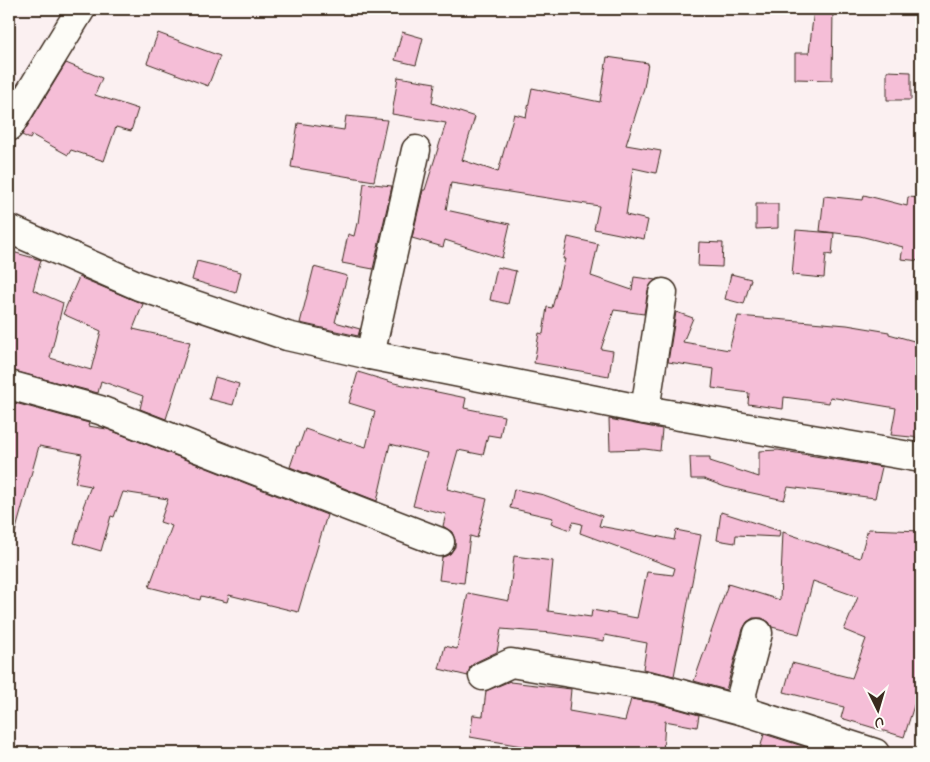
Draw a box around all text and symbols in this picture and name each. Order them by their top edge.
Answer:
north arrow [852,684,902,734]
text: U [874,713,884,731]

